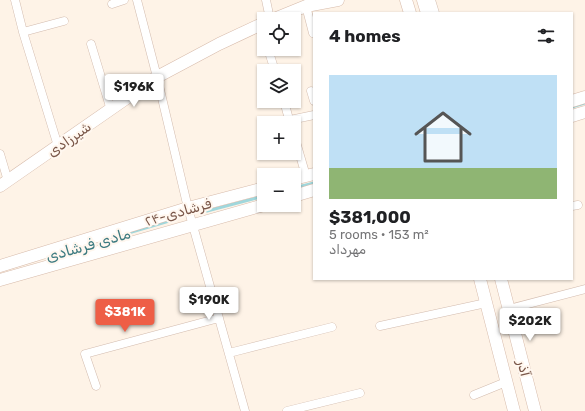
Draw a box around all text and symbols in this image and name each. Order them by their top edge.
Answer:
map controls [257,12,301,212]
button: locate [257,12,301,56]
icon: filters [535,25,557,47]
text: 4 homes [329,26,401,46]
button: layers [257,64,301,108]
pin: $196K [106,74,162,108]
text: $196K [114,79,154,94]
icon: home [407,101,479,173]
button: + [257,116,301,160]
street label: شیرزادی [44,118,94,161]
button: − [257,168,301,212]
street label: ۲۴-فرشادی [143,195,214,230]
text: $381,000 [329,207,411,227]
water label: مادی فرشادی [44,224,132,266]
text: 5 rooms · 153 m² [329,227,429,242]
text: مهرداد [329,242,366,257]
pin: $190K [181,287,237,321]
text: $190K [189,292,229,307]
pin: $381K [97,299,153,333]
text: $381K [104,304,146,319]
pin: $202K [502,308,558,342]
text: $202K [508,313,552,328]
street label: آذر [513,357,534,378]

